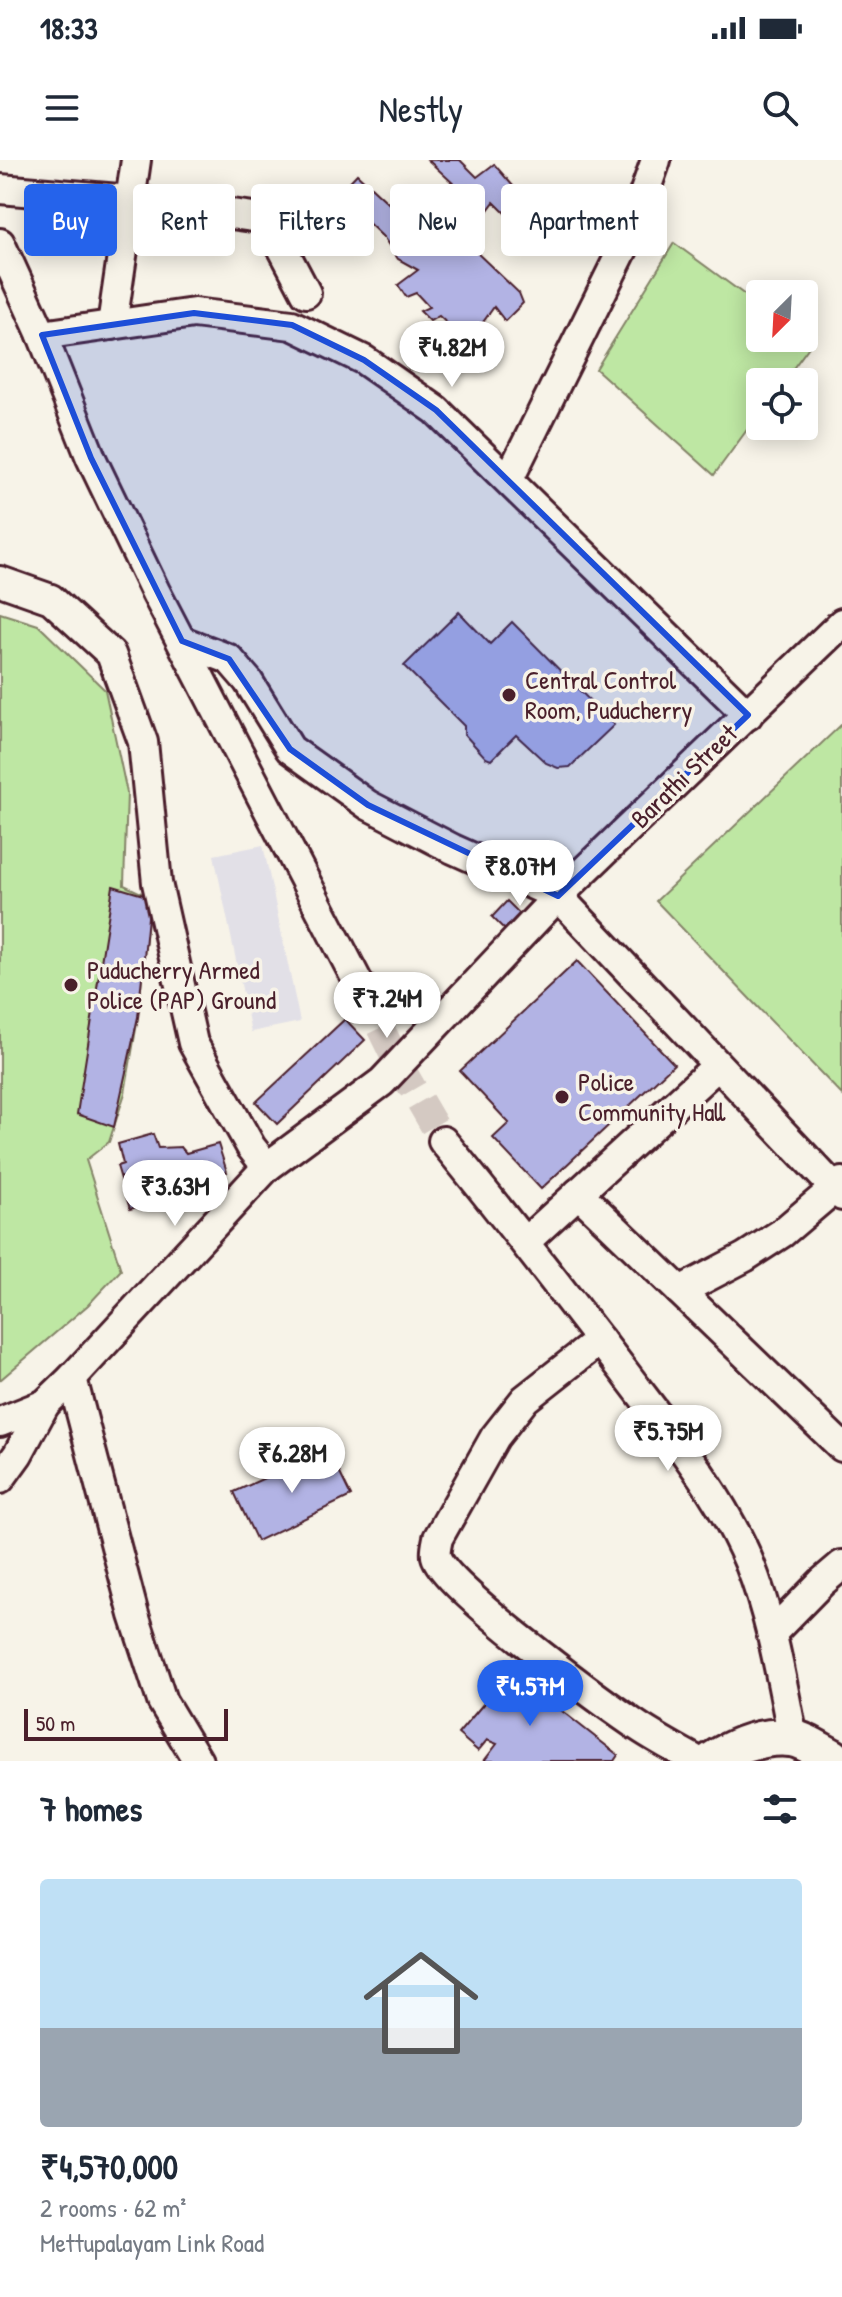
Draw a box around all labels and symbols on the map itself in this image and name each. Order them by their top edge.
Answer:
north arrow [746,280,818,352]
pin: ₹4.82M [387,321,517,389]
place label: Central Control Room, Puducherry [525,662,693,727]
marker: Central Control Room, Puducherry [500,686,518,704]
street label: Barathi Street [623,715,745,835]
pin: ₹8.07M [455,840,585,908]
place label: Puducherry Armed Police (PAP) Ground [87,952,276,1017]
pin: ₹7.24M [322,972,452,1040]
marker: Puducherry Armed Police (PAP) Ground [62,976,80,994]
place label: Police Community Hall [578,1064,726,1129]
marker: Police Community Hall [553,1088,571,1106]
pin: ₹3.63M [110,1160,240,1228]
pin: ₹5.75M [603,1405,733,1473]
pin: ₹6.28M [227,1427,357,1495]
pin: ₹4.57M [465,1660,595,1728]
scale bar [24,1705,228,1741]

